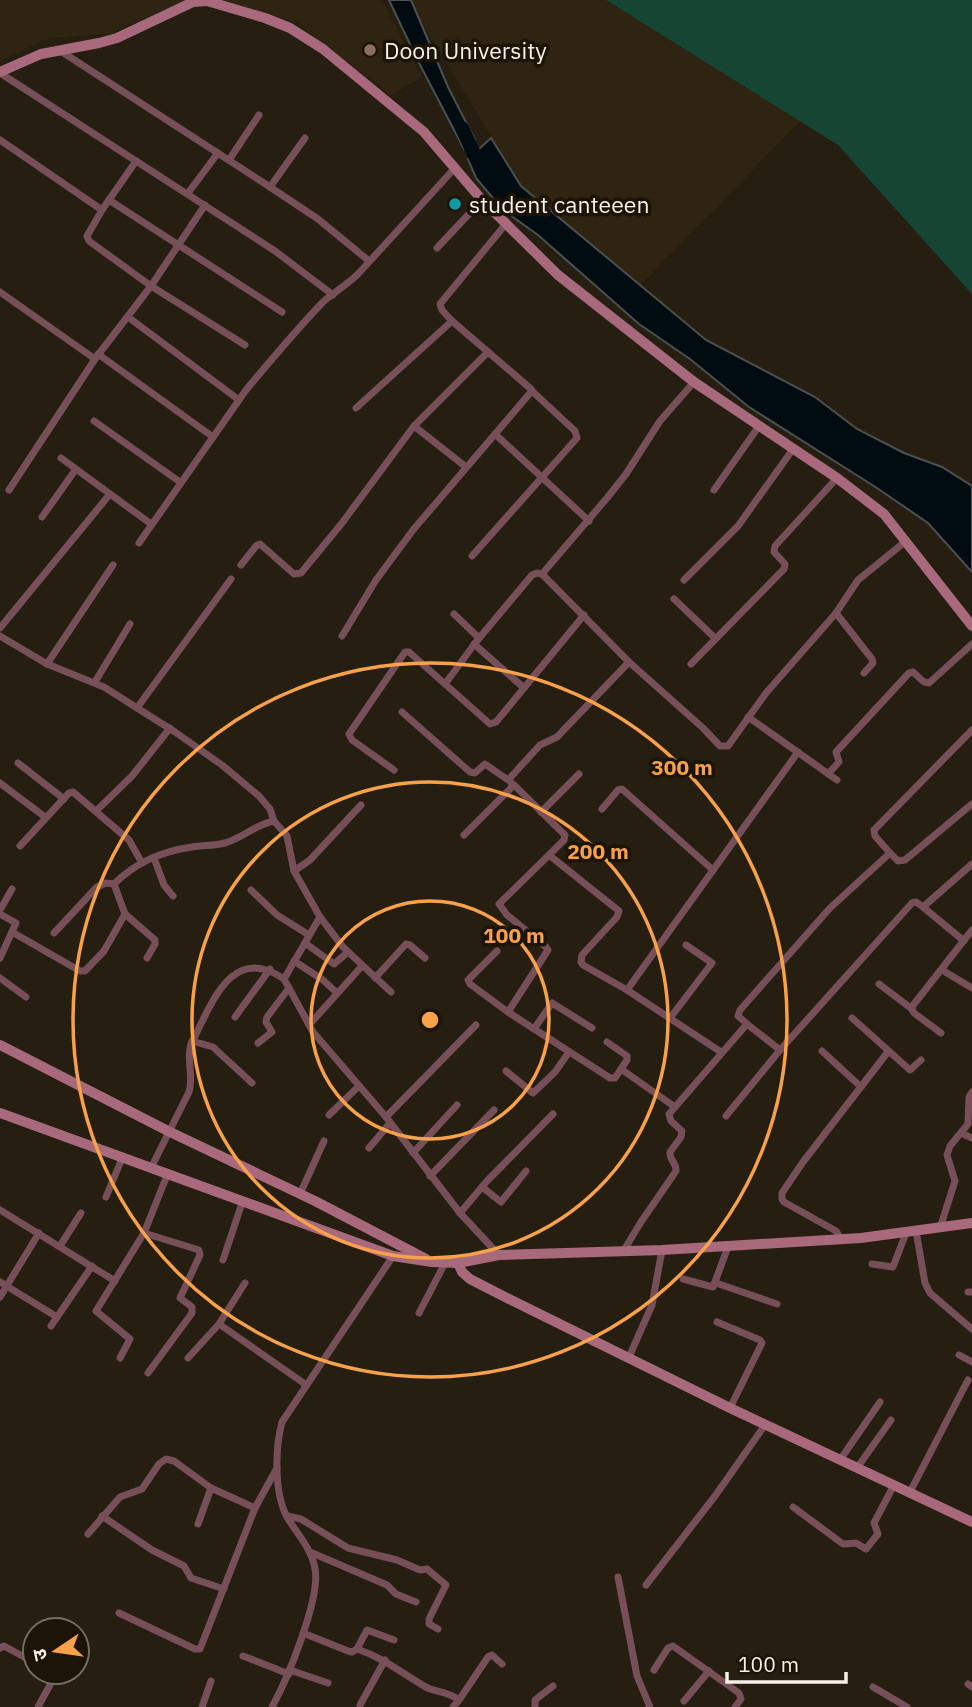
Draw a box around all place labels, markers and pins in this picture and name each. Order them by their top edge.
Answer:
place label: Doon University [384,35,547,65]
marker: Doon University [362,42,378,58]
place label: student canteeen [469,189,650,219]
marker: student canteeen [447,196,463,212]
centre of rings [418,1008,442,1032]

